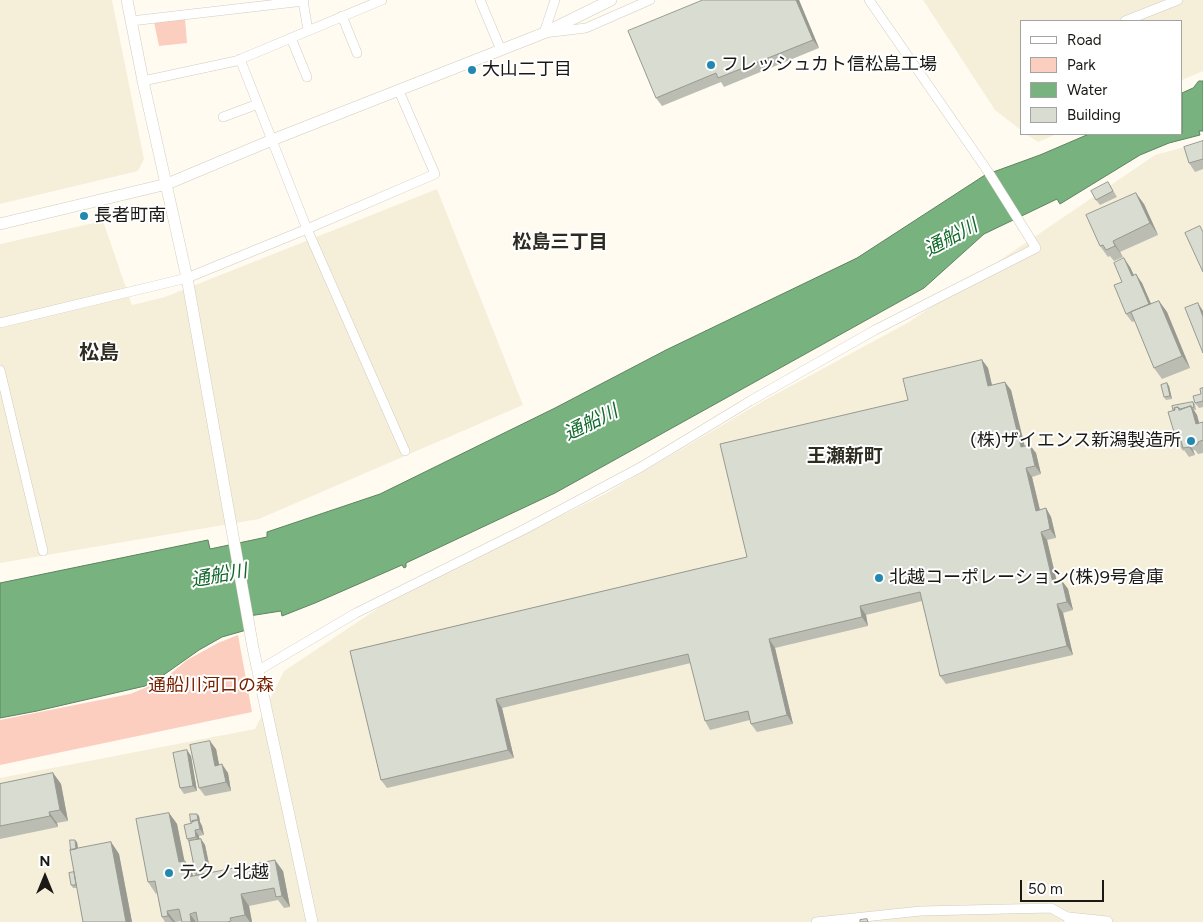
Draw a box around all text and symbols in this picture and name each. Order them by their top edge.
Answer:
legend [1020,20,1183,135]
text: Road [1067,31,1102,49]
place label: フレッシュカト信松島工場 [721,54,937,76]
text: Park [1067,56,1096,74]
place label: 大山二丁目 [482,59,572,81]
marker: フレッシュカト信松島工場 [705,59,717,71]
marker: 大山二丁目 [466,64,478,76]
text: Water [1067,81,1107,99]
text: Building [1067,106,1121,124]
place label: 長者町南 [94,205,166,227]
marker: 長者町南 [78,210,90,222]
water label: 通船川 [920,215,982,261]
district label: 松島三丁目 [513,231,607,253]
district label: 松島 [79,341,119,365]
water label: 通船川 [560,400,622,446]
place label: (株)ザイエンス新潟製造所 [970,430,1181,452]
marker: (株)ザイエンス新潟製造所 [1185,435,1197,447]
district label: 王瀬新町 [807,445,883,467]
water label: 通船川 [189,560,249,592]
place label: 北越コーポレーション(株)9号倉庫 [889,567,1164,589]
marker: 北越コーポレーション(株)9号倉庫 [873,572,885,584]
park label: 通船川河口の森 [148,675,274,697]
north arrow [20,852,70,902]
text: N [40,853,50,870]
place label: テクノ北越 [179,862,269,884]
marker: テクノ北越 [163,867,175,879]
scale bar [1023,870,1107,902]
text: 50 m [1028,880,1063,898]

